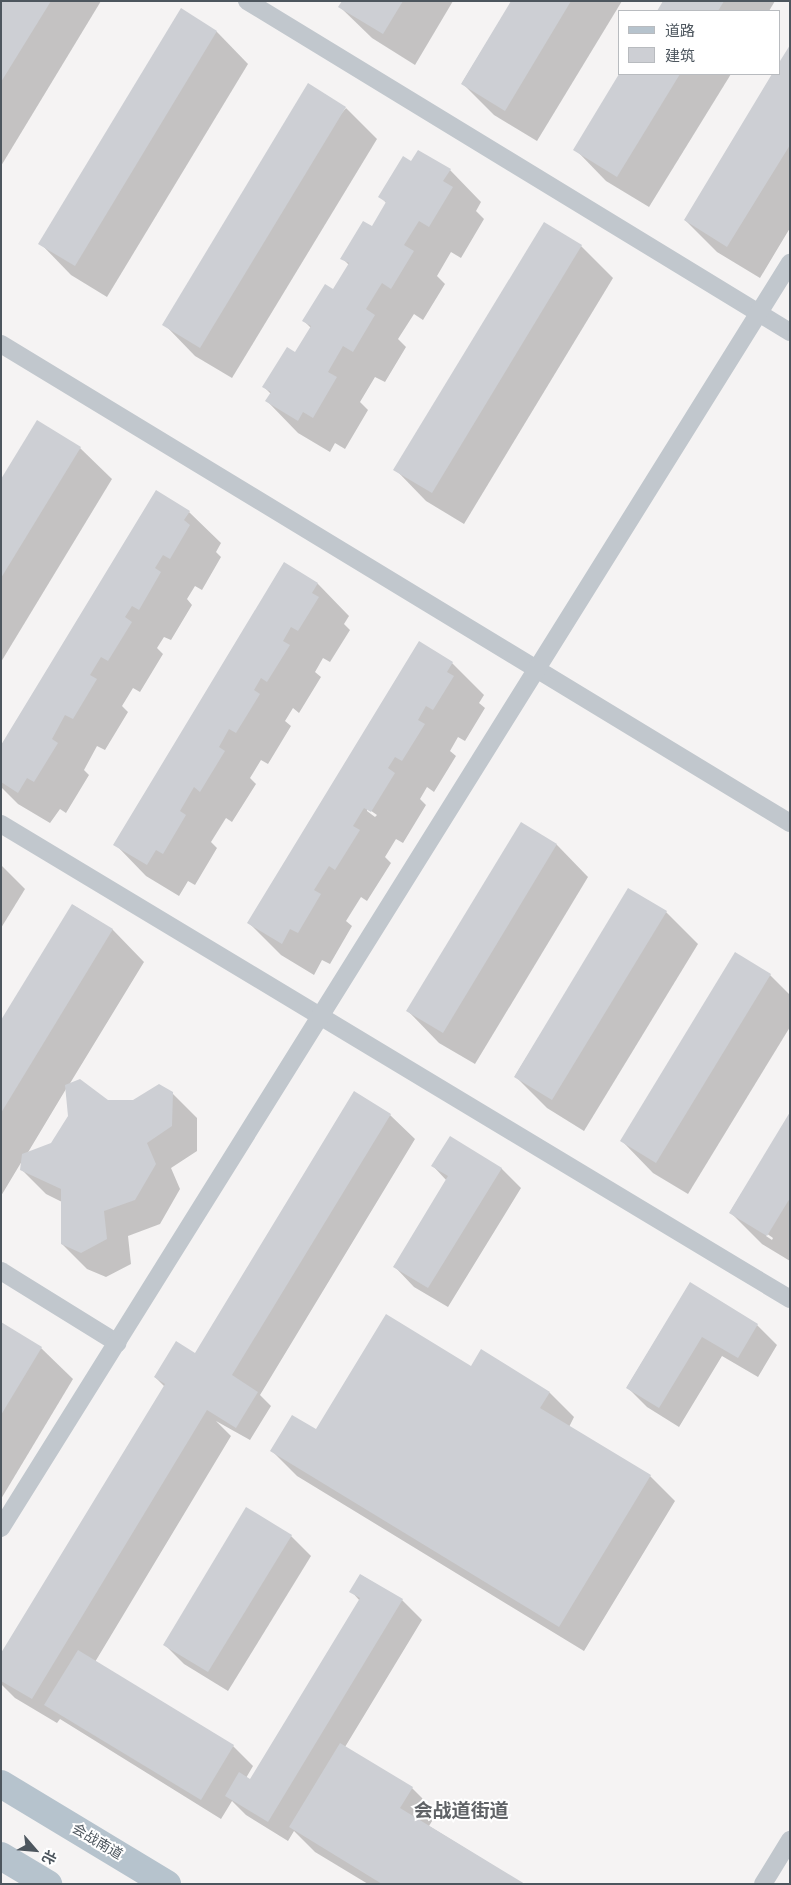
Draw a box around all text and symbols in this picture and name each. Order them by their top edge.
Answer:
legend [618,10,781,75]
text: 道路 [665,22,695,40]
text: 建筑 [665,47,695,65]
district label: 会战道街道 [414,1800,508,1822]
street label: 会战南道 [69,1820,125,1864]
north arrow [10,1825,60,1875]
text: 北 [38,1847,60,1867]

